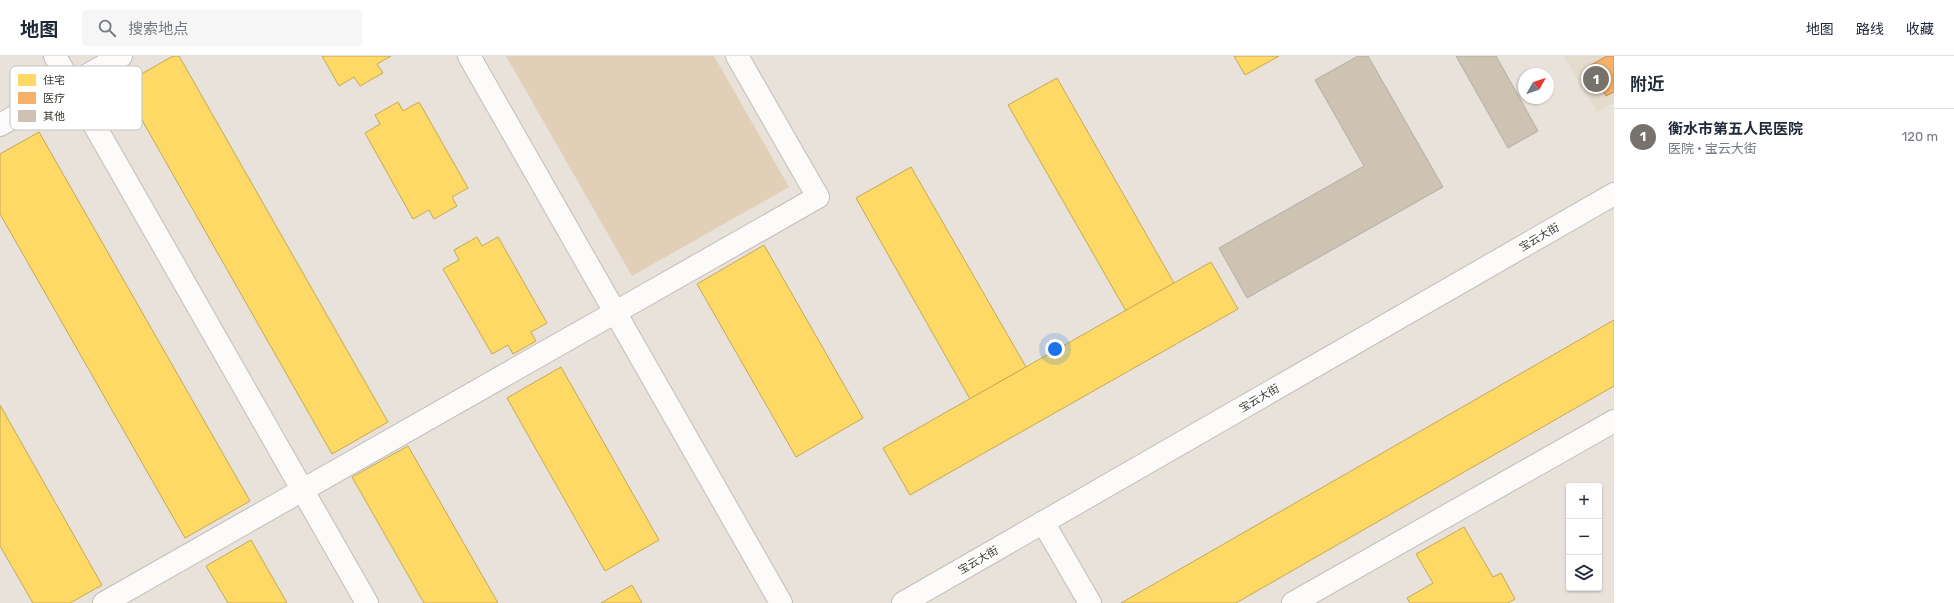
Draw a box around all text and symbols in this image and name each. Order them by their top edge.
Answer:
search box [82,10,362,46]
icon: search [96,17,118,39]
text: 地图 [20,18,58,41]
text: 搜索地点 [128,20,188,38]
text: 地图 [1806,21,1834,38]
text: 路线 [1856,21,1884,38]
text: 收藏 [1906,21,1934,38]
pin: 1 [1583,64,1609,94]
legend [10,66,142,130]
north arrow [1518,68,1554,104]
text: 住宅 [43,74,65,87]
text: 附近 [1630,74,1664,94]
text: 医疗 [43,92,65,105]
text: 其他 [43,110,65,123]
text: 衡水市第五人民医院 [1668,120,1803,138]
text: 1 [1640,129,1646,144]
text: 120 m [1902,129,1938,144]
text: 医院 · 宝云大街 [1668,141,1757,156]
street label: 宝云大街 [1517,221,1562,254]
your location [1045,339,1065,359]
street label: 宝云大街 [1237,382,1282,415]
map controls [1566,483,1602,591]
button: + [1566,483,1602,519]
button: − [1566,519,1602,555]
street label: 宝云大街 [956,544,1001,577]
button: layers [1566,555,1602,591]

